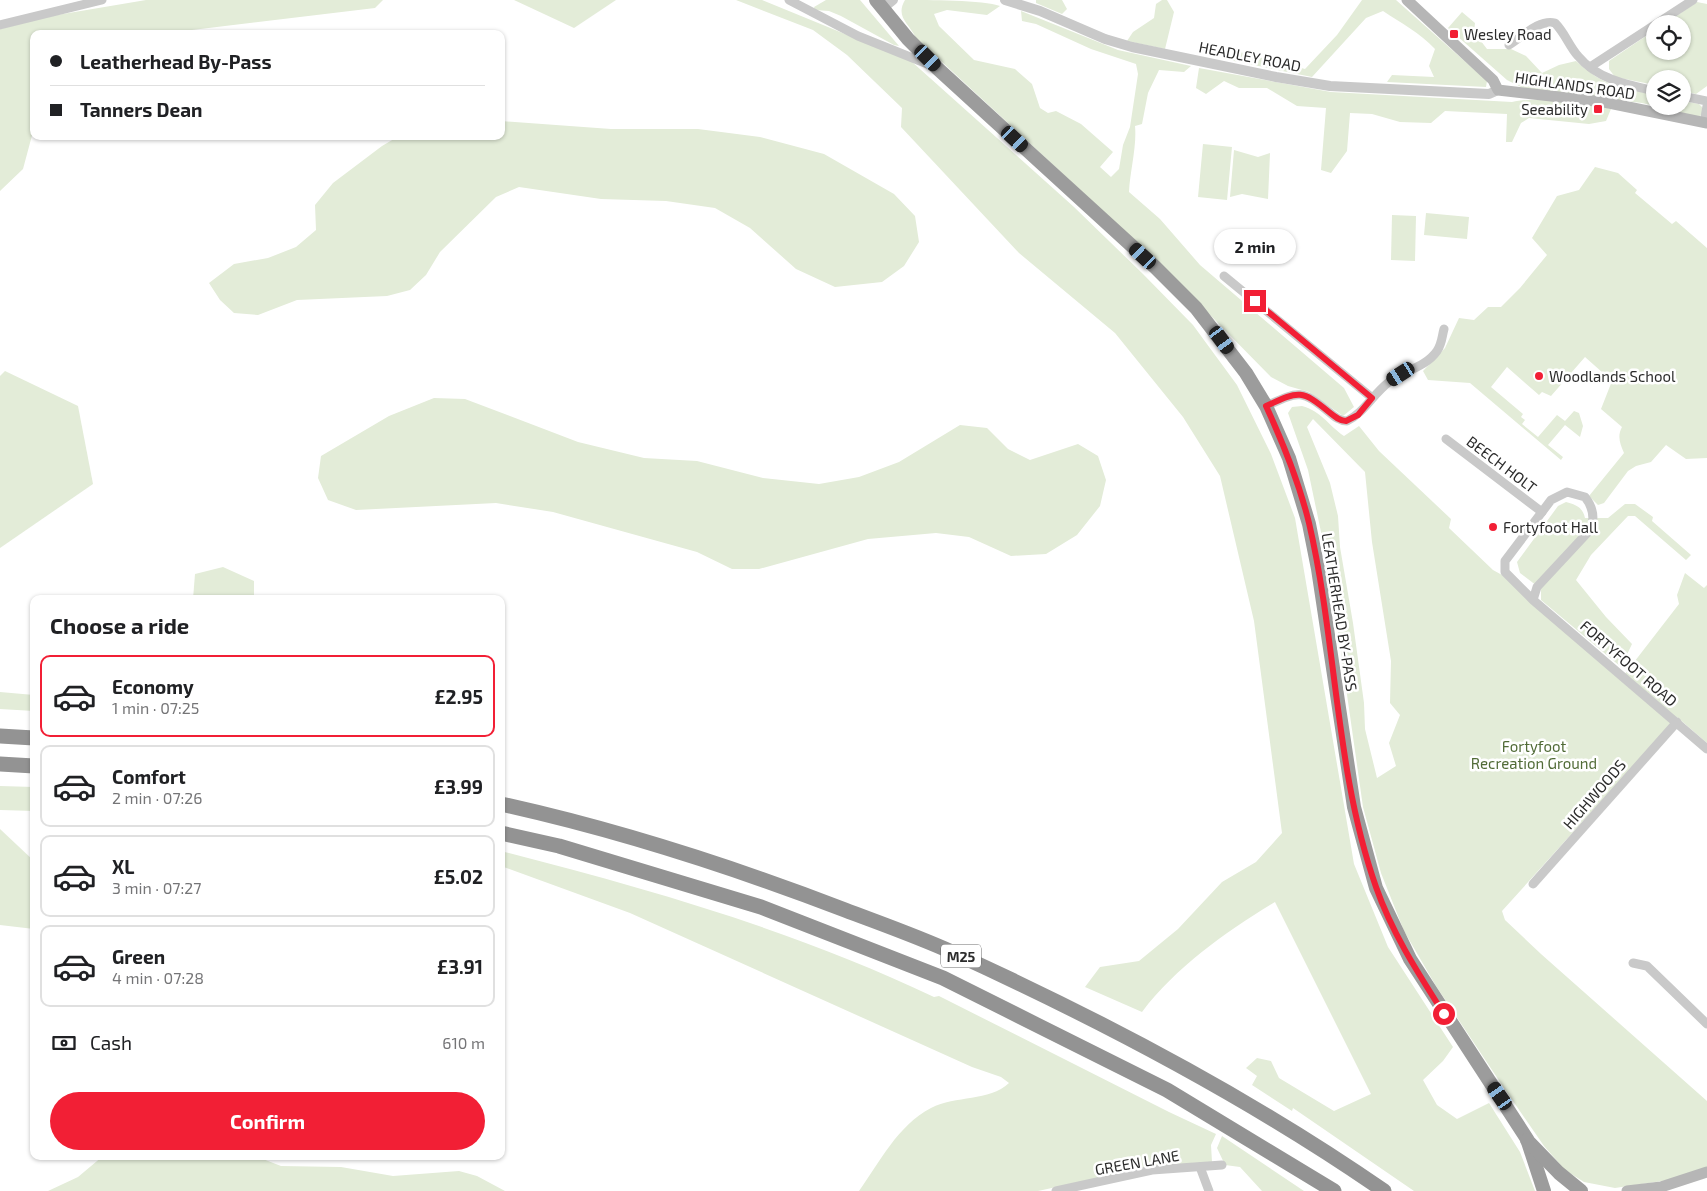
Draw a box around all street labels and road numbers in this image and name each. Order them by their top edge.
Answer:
street label: HEADLEY ROAD [1197,37,1303,75]
street label: HIGHLANDS ROAD [1514,68,1636,102]
street label: BEECH HOLT [1463,432,1541,496]
street label: LEATHERHEAD BY-PASS [1319,532,1361,692]
street label: FORTYFOOT ROAD [1577,616,1681,710]
street label: HIGHWOODS [1559,756,1629,832]
road number: M25 [941,944,981,968]
street label: GREEN LANE [1093,1146,1181,1178]

